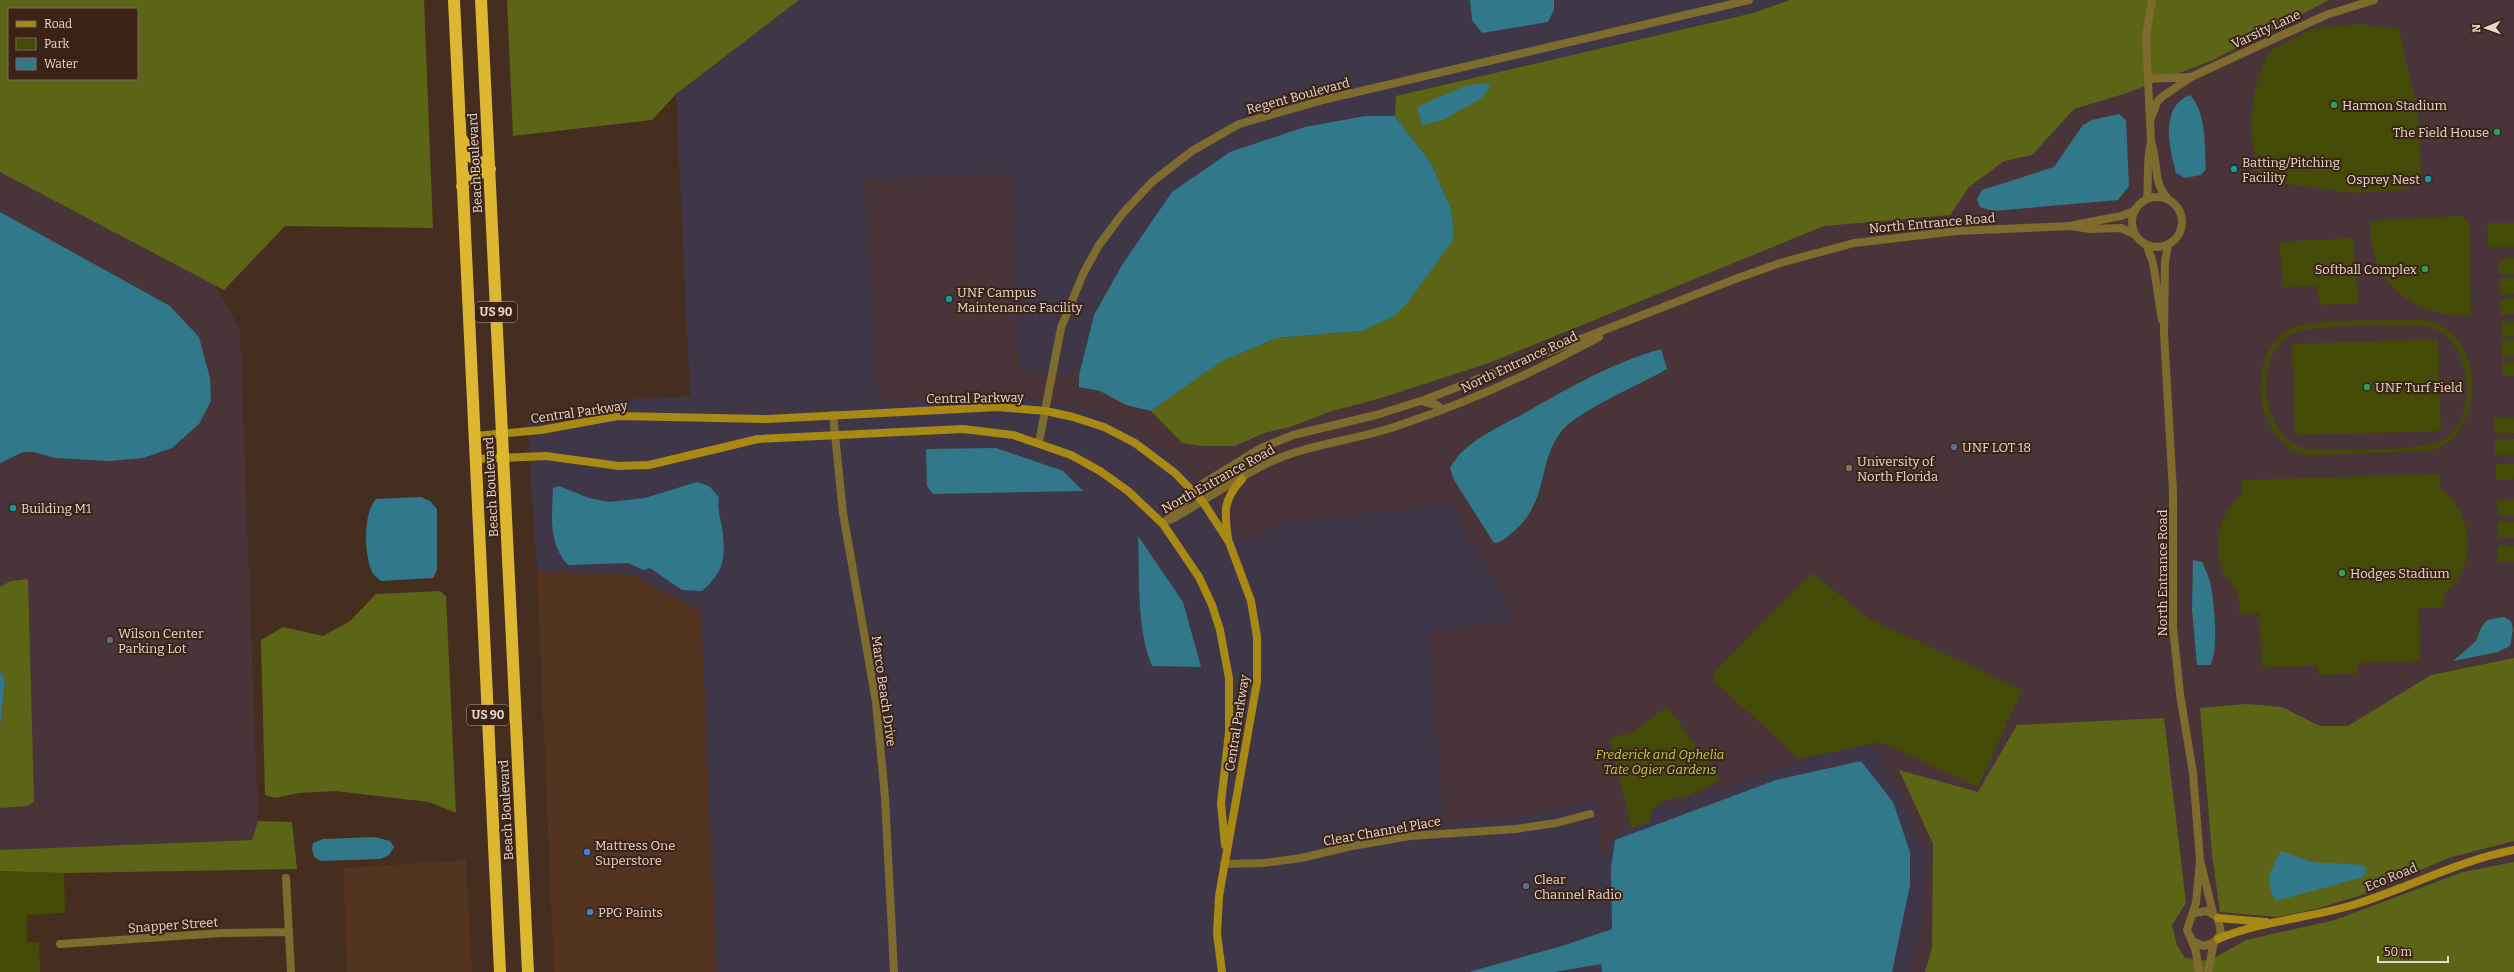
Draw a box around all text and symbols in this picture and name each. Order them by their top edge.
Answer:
street label: Varsity Lane [2229,7,2303,51]
legend [8,8,138,80]
north arrow [2466,8,2506,48]
text: Road [44,17,72,31]
text: N [2470,23,2483,33]
text: Park [44,37,70,51]
text: Water [44,57,79,71]
street label: Regent Boulevard [1245,75,1352,117]
place label: Harmon Stadium [2342,98,2447,113]
marker: Harmon Stadium [2329,100,2339,110]
street label: Beach Boulevard [465,112,485,214]
place label: The Field House [2393,125,2489,140]
marker: The Field House [2492,127,2502,137]
place label: Batting/Pitching Facility [2242,155,2340,185]
marker: Batting/Pitching Facility [2229,164,2239,174]
place label: Osprey Nest [2347,172,2420,187]
marker: Osprey Nest [2423,174,2433,184]
street label: North Entrance Road [1868,210,1996,236]
place label: Softball Complex [2315,262,2417,277]
marker: Softball Complex [2420,264,2430,274]
place label: UNF Campus Maintenance Facility [957,285,1083,315]
marker: UNF Campus Maintenance Facility [944,294,954,304]
road number: US 90 [475,302,517,322]
street label: North Entrance Road [1458,328,1580,396]
place label: UNF Turf Field [2375,380,2463,395]
marker: UNF Turf Field [2362,382,2372,392]
street label: Central Parkway [926,390,1024,406]
street label: Central Parkway [530,398,629,426]
street label: Beach Boulevard [481,436,501,538]
place label: UNF LOT 18 [1962,440,2031,455]
street label: North Entrance Road [1159,442,1277,516]
marker: UNF LOT 18 [1949,442,1959,452]
place label: University of North Florida [1857,454,1938,484]
marker: University of North Florida [1844,463,1854,473]
place label: Building M1 [21,501,92,516]
marker: Building M1 [8,503,18,513]
street label: North Entrance Road [2155,509,2170,636]
place label: Hodges Stadium [2350,566,2450,581]
marker: Hodges Stadium [2337,568,2347,578]
place label: Wilson Center Parking Lot [118,626,204,656]
street label: Marco Beach Drive [869,634,899,748]
marker: Wilson Center Parking Lot [105,635,115,645]
street label: Central Parkway [1222,673,1252,772]
road number: US 90 [467,705,509,725]
park label: Frederick and Ophelia Tate Ogier Gardens [1596,747,1724,777]
street label: Beach Boulevard [496,759,516,861]
street label: Clear Channel Place [1322,813,1442,849]
place label: Mattress One Superstore [595,838,675,868]
marker: Mattress One Superstore [582,847,592,857]
street label: Eco Road [2363,860,2420,894]
place label: Clear Channel Radio [1534,872,1622,902]
marker: Clear Channel Radio [1521,881,1531,891]
place label: PPG Paints [598,905,663,920]
marker: PPG Paints [585,907,595,917]
street label: Snapper Street [127,914,219,936]
scale bar [2378,938,2448,964]
text: 50 m [2384,945,2413,959]

